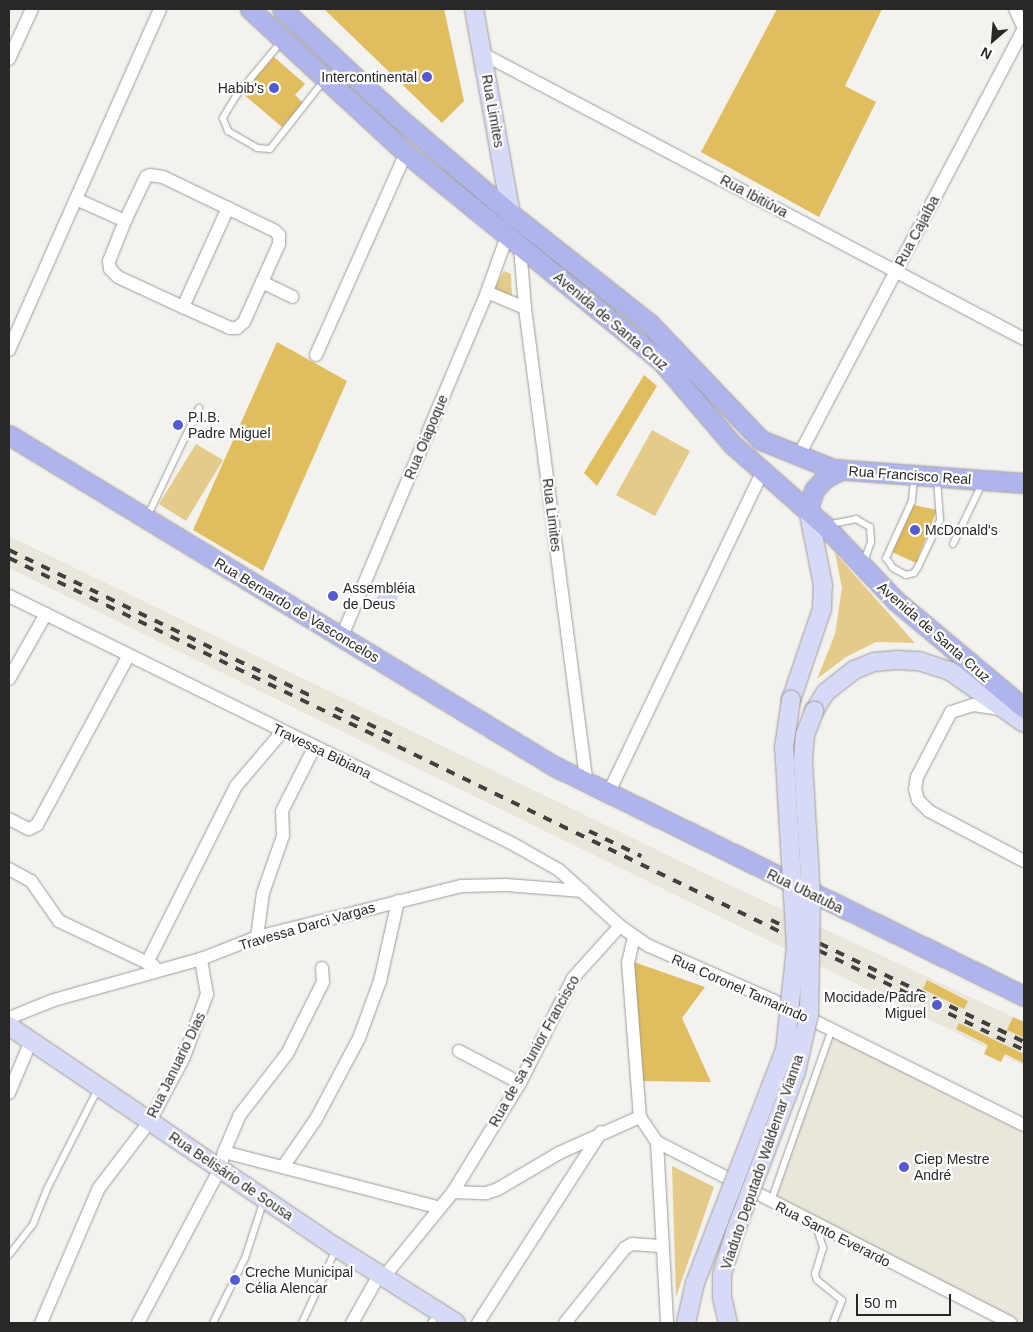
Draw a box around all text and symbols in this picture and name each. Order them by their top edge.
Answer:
north arrow [968,15,1018,65]
text: N [978,44,994,63]
place label: Intercontinental [321,69,417,85]
marker: Intercontinental [421,71,433,83]
street label: Rua Limites [478,73,508,149]
place label: Habib's [218,80,264,96]
marker: Habib's [268,82,280,94]
street label: Rua Ibitiúva [717,171,791,221]
street label: Rua Cajaíba [891,193,943,269]
street label: Avenida de Santa Cruz [551,268,671,374]
street label: Rua Oiapoque [401,392,451,482]
place label: P.I.B. Padre Miguel [188,409,270,442]
marker: P.I.B. Padre Miguel [172,419,184,431]
street label: Rua Francisco Real [848,462,972,488]
street label: Rua Limites [539,477,565,553]
place label: McDonald's [925,522,998,538]
marker: McDonald's [909,524,921,536]
street label: Rua Bernardo de Vasconcelos [212,554,382,666]
street label: Avenida de Santa Cruz [874,579,994,685]
place label: Assembléia de Deus [343,580,415,612]
marker: Assembléia de Deus [327,590,339,602]
street label: Travessa Bibiana [270,720,374,782]
street label: Rua Ubatuba [764,865,846,917]
street label: Travessa Darci Vargas [237,899,377,953]
street label: Rua Coronel Tamarindo [669,950,811,1026]
street label: Rua de sa Junior Francisco [485,972,583,1130]
place label: Mocidade/Padre Miguel [824,989,926,1022]
marker: Mocidade/Padre Miguel [930,998,944,1012]
street label: Rua Januario Dias [143,1010,209,1120]
street label: Viaduto Deputado Waldemar Vianna [717,1052,807,1272]
street label: Rua Belisário de Sousa [166,1128,296,1224]
place label: Ciep Mestre André [914,1151,989,1184]
marker: Ciep Mestre André [898,1161,910,1173]
street label: Rua Santo Everardo [773,1198,893,1270]
place label: Creche Municipal Célia Alencar [245,1264,353,1296]
marker: Creche Municipal Célia Alencar [229,1274,241,1286]
scale bar [858,1284,953,1316]
text: 50 m [864,1294,897,1311]

